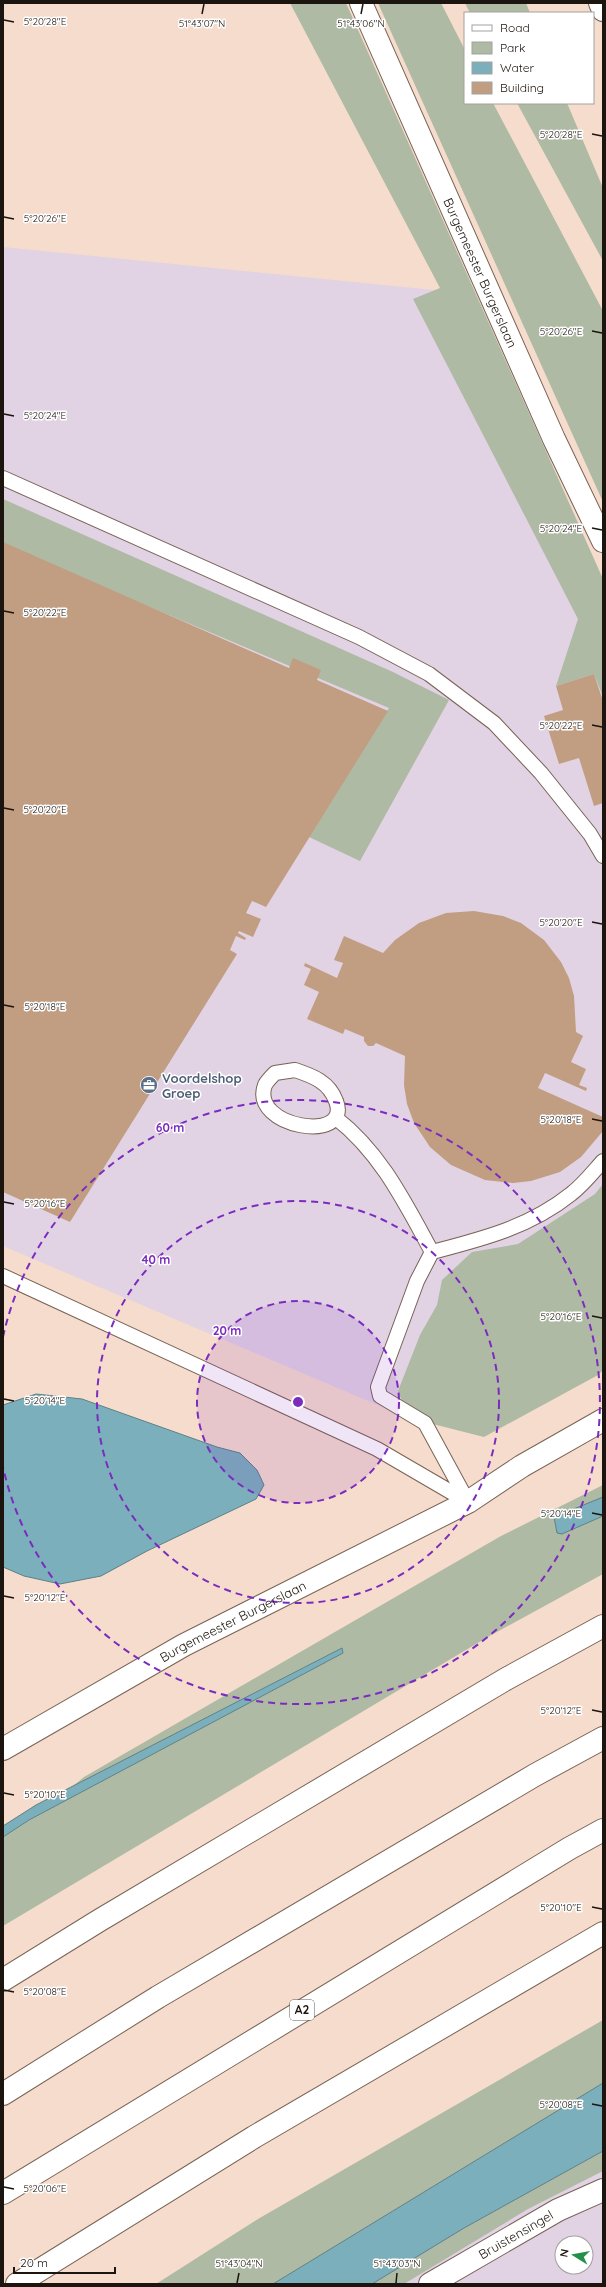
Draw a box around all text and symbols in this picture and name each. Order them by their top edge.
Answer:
legend [464,12,594,104]
text: 5°20'28"E [24,15,67,28]
text: 51°43'07"N [179,17,225,30]
text: 51°43'06"N [337,17,385,30]
text: Road [500,20,530,35]
text: Park [500,40,525,55]
text: Water [500,60,535,75]
text: Building [500,80,544,95]
text: 5°20'28"E [540,128,583,141]
street label: Burgemeester Burgerslaan [440,195,521,350]
text: 5°20'26"E [24,212,67,225]
text: 5°20'26"E [540,325,583,338]
text: 5°20'24"E [24,409,66,422]
text: 5°20'24"E [540,522,582,535]
text: 5°20'22"E [24,606,67,619]
text: 5°20'22"E [540,719,583,732]
text: 5°20'20"E [23,803,67,816]
text: 5°20'20"E [539,916,583,929]
text: 5°20'18"E [25,1000,66,1013]
place label: Voordelshop Groep [162,1070,242,1101]
office icon: Voordelshop Groep [139,1075,159,1095]
text: 5°20'18"E [541,1113,582,1126]
text: 60 m [156,1120,184,1135]
text: 5°20'16"E [25,1197,66,1210]
text: 40 m [142,1252,170,1267]
text: 5°20'16"E [541,1310,582,1323]
text: 20 m [213,1323,241,1338]
text: 5°20'14"E [25,1394,66,1407]
centre of rings [291,1395,305,1409]
text: 5°20'14"E [541,1507,582,1520]
street label: Burgemeester Burgerslaan [157,1577,309,1665]
text: 5°20'12"E [25,1591,66,1604]
text: 5°20'12"E [541,1704,582,1717]
text: 5°20'10"E [24,1788,66,1801]
text: 5°20'10"E [540,1901,582,1914]
text: 5°20'08"E [23,1985,67,1998]
road number: A2 [290,2000,314,2020]
text: 5°20'08"E [539,2098,583,2111]
text: 5°20'06"E [23,2182,67,2195]
street label: Bruistensingel [475,2207,556,2262]
north arrow [554,2235,594,2275]
text: N [557,2248,572,2258]
scale bar [14,2249,115,2275]
text: 20 m [20,2255,48,2270]
text: 51°43'04"N [215,2257,263,2270]
text: 51°43'03"N [373,2257,421,2270]

